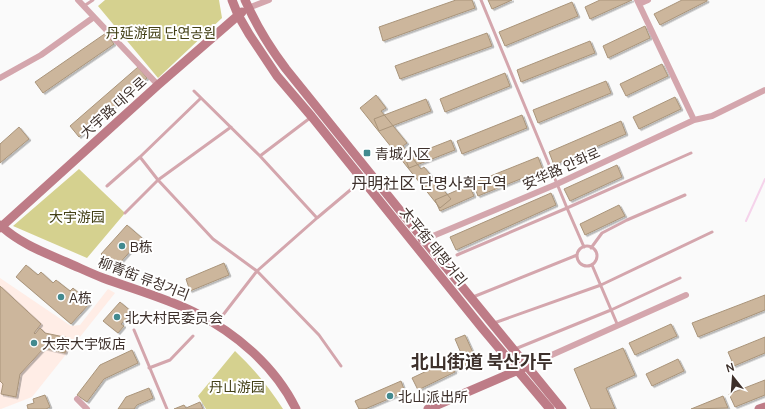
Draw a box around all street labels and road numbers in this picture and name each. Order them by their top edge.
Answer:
street label: 大宇路 대우로 [76,72,150,142]
street label: 安华路 안화로 [519,142,603,194]
street label: 太平街 태평거리 [396,203,472,289]
street label: 柳青街 류청거리 [96,252,192,304]

